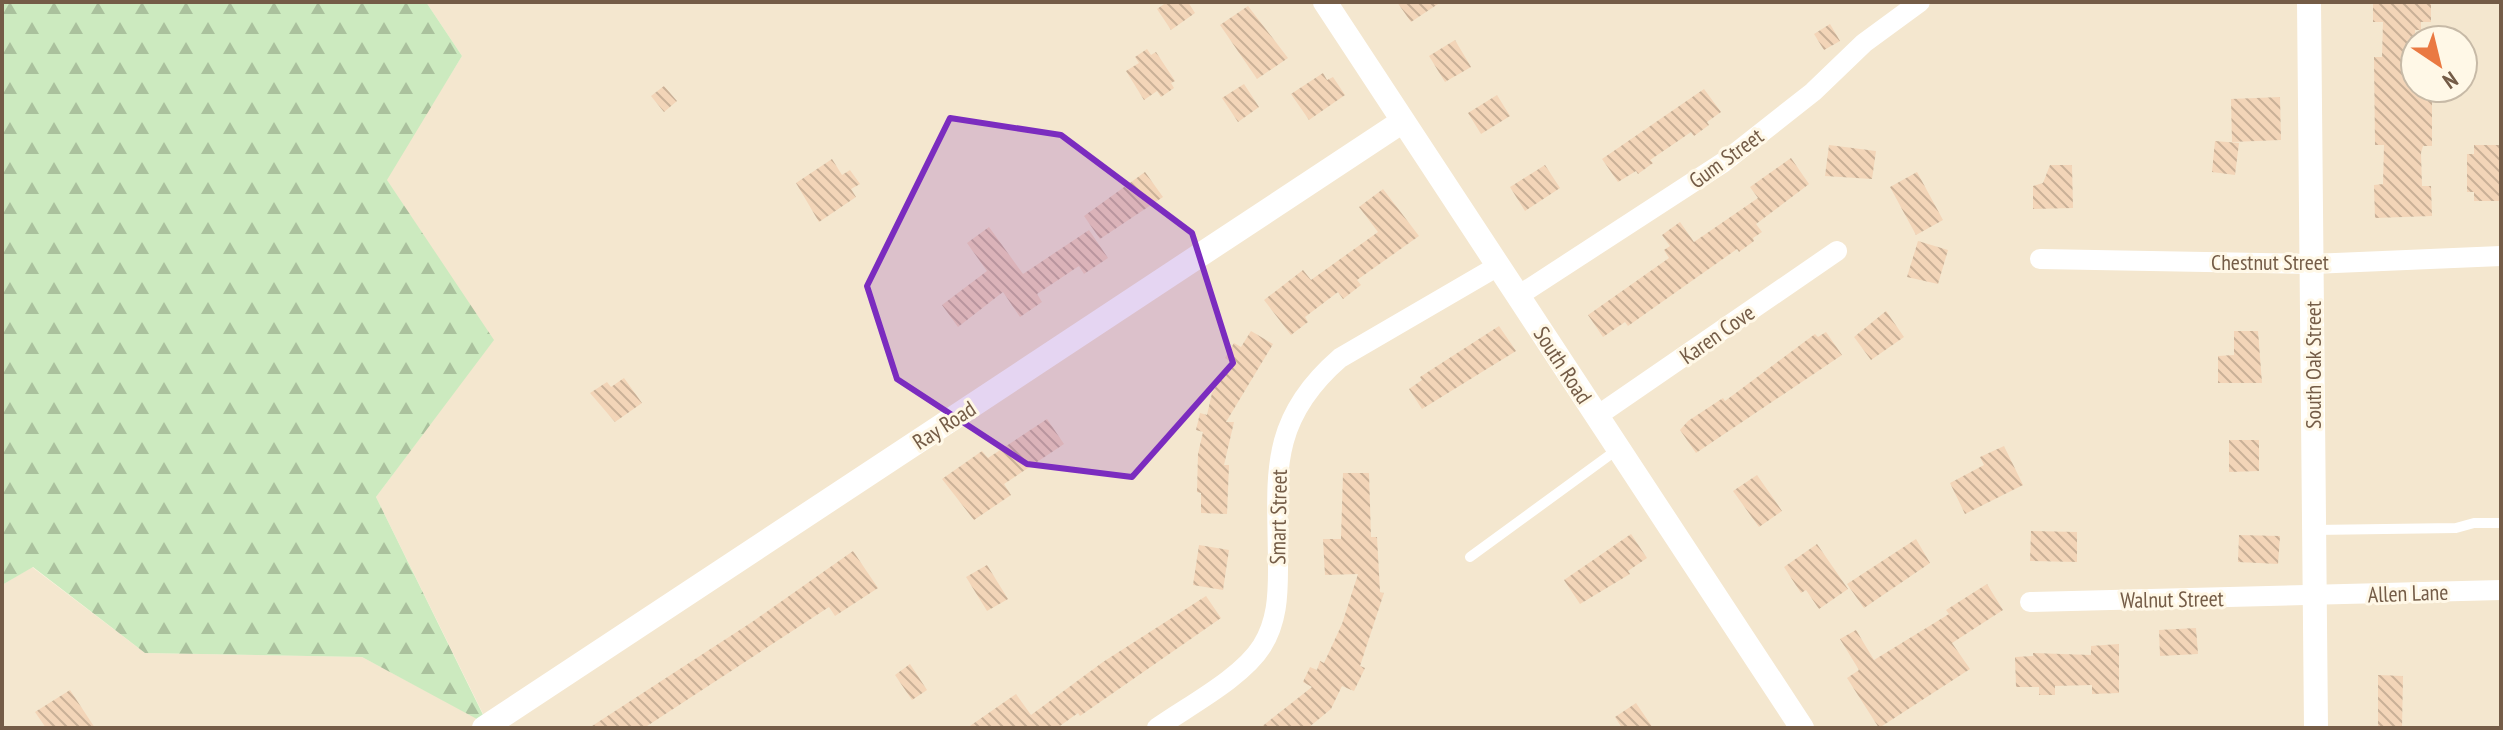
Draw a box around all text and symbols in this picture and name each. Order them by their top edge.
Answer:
north arrow [2399,24,2479,104]
text: N [2438,66,2463,95]
street label: Gum Street [1683,122,1769,194]
street label: Chestnut Street [2211,248,2329,276]
street label: Karen Cove [1674,298,1760,370]
street label: South Oak Street [2299,301,2327,429]
street label: South Road [1528,321,1598,409]
street label: Ray Road [907,394,981,456]
street label: Smart Street [1263,469,1293,565]
street label: Allen Lane [2367,578,2449,608]
street label: Walnut Street [2120,584,2224,614]

